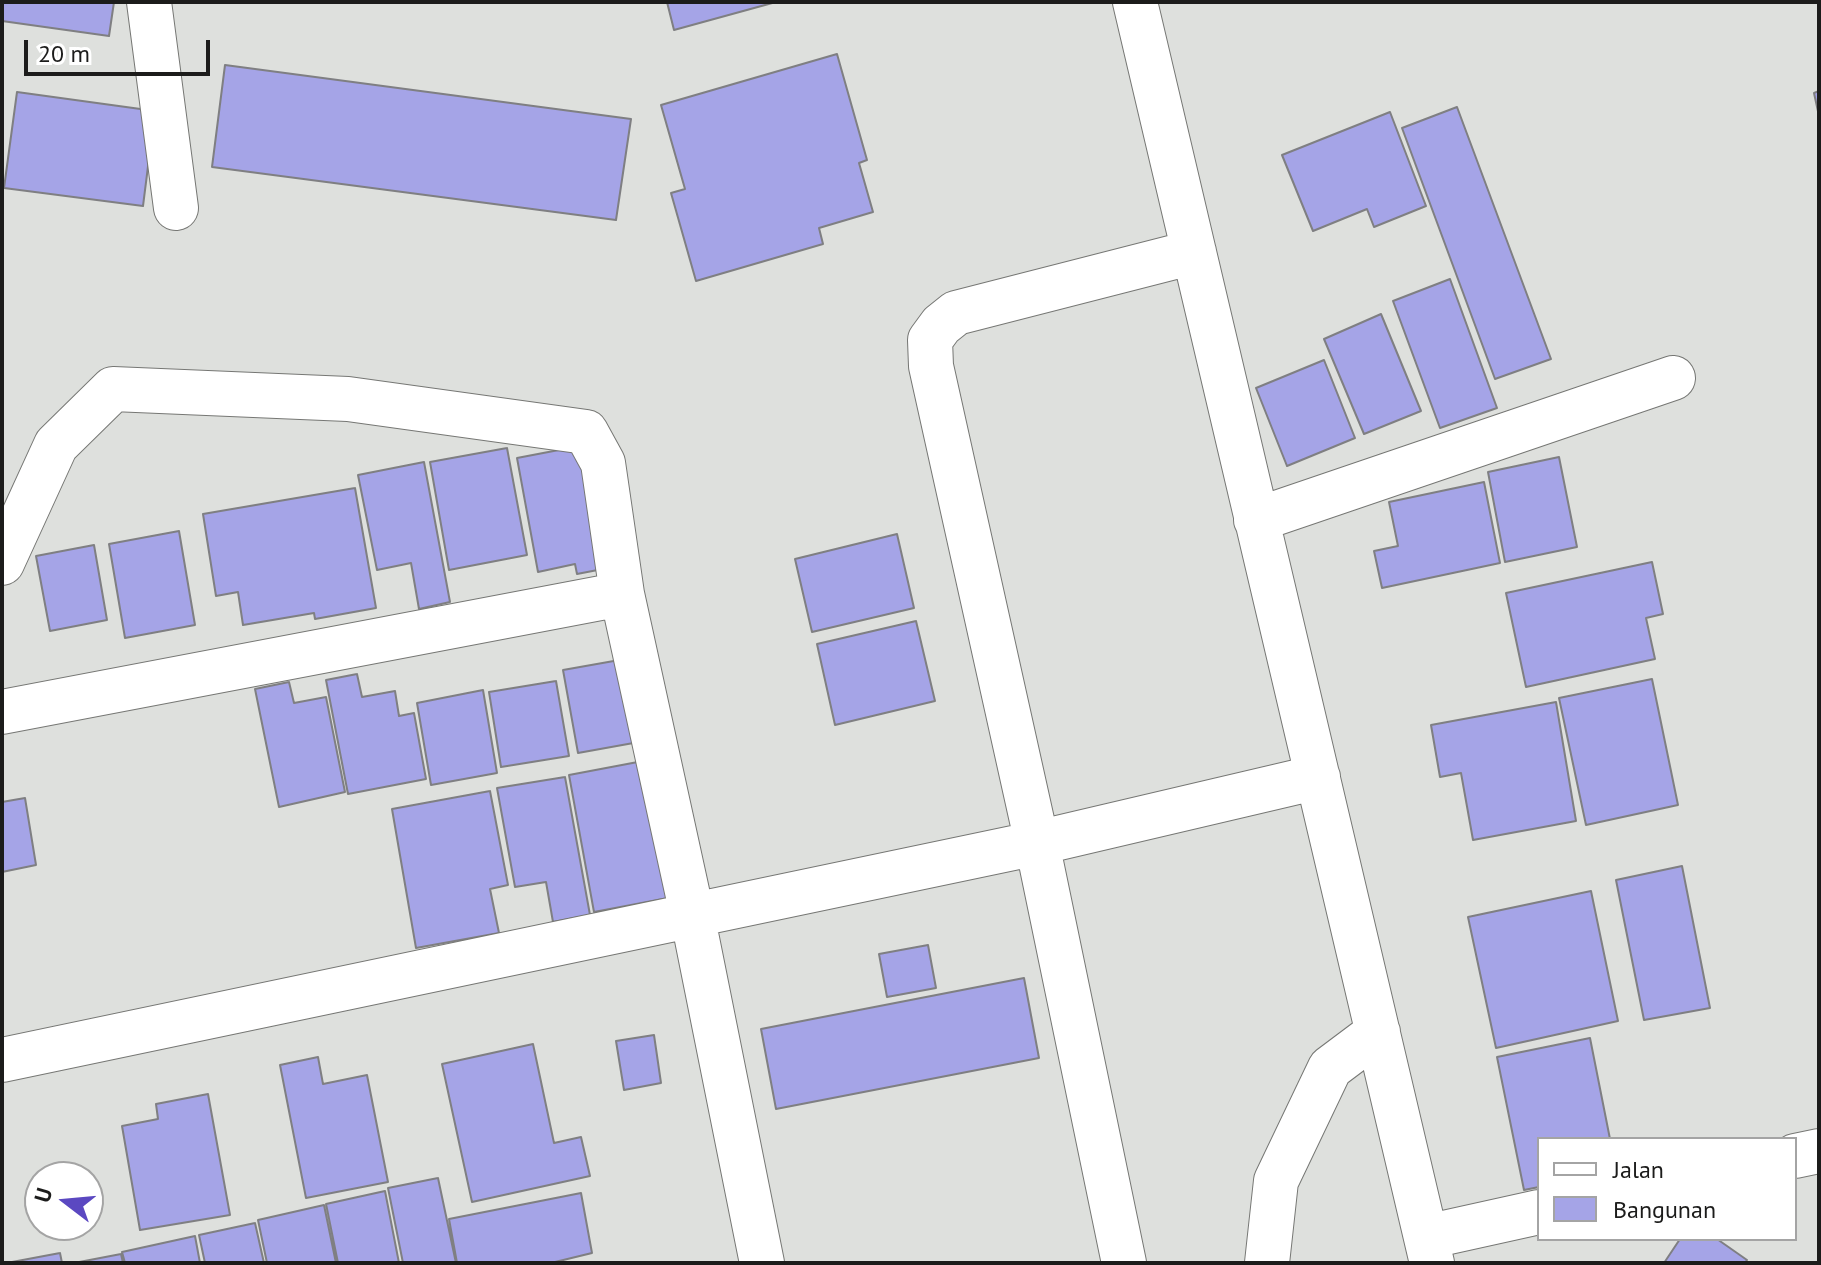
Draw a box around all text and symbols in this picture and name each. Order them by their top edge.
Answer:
scale bar [28,24,214,74]
text: 20 m [38,38,90,69]
legend [1537,1137,1797,1241]
text: Jalan [1613,1154,1664,1185]
north arrow [24,1161,104,1241]
text: U [27,1184,58,1205]
text: Bangunan [1613,1194,1716,1225]

